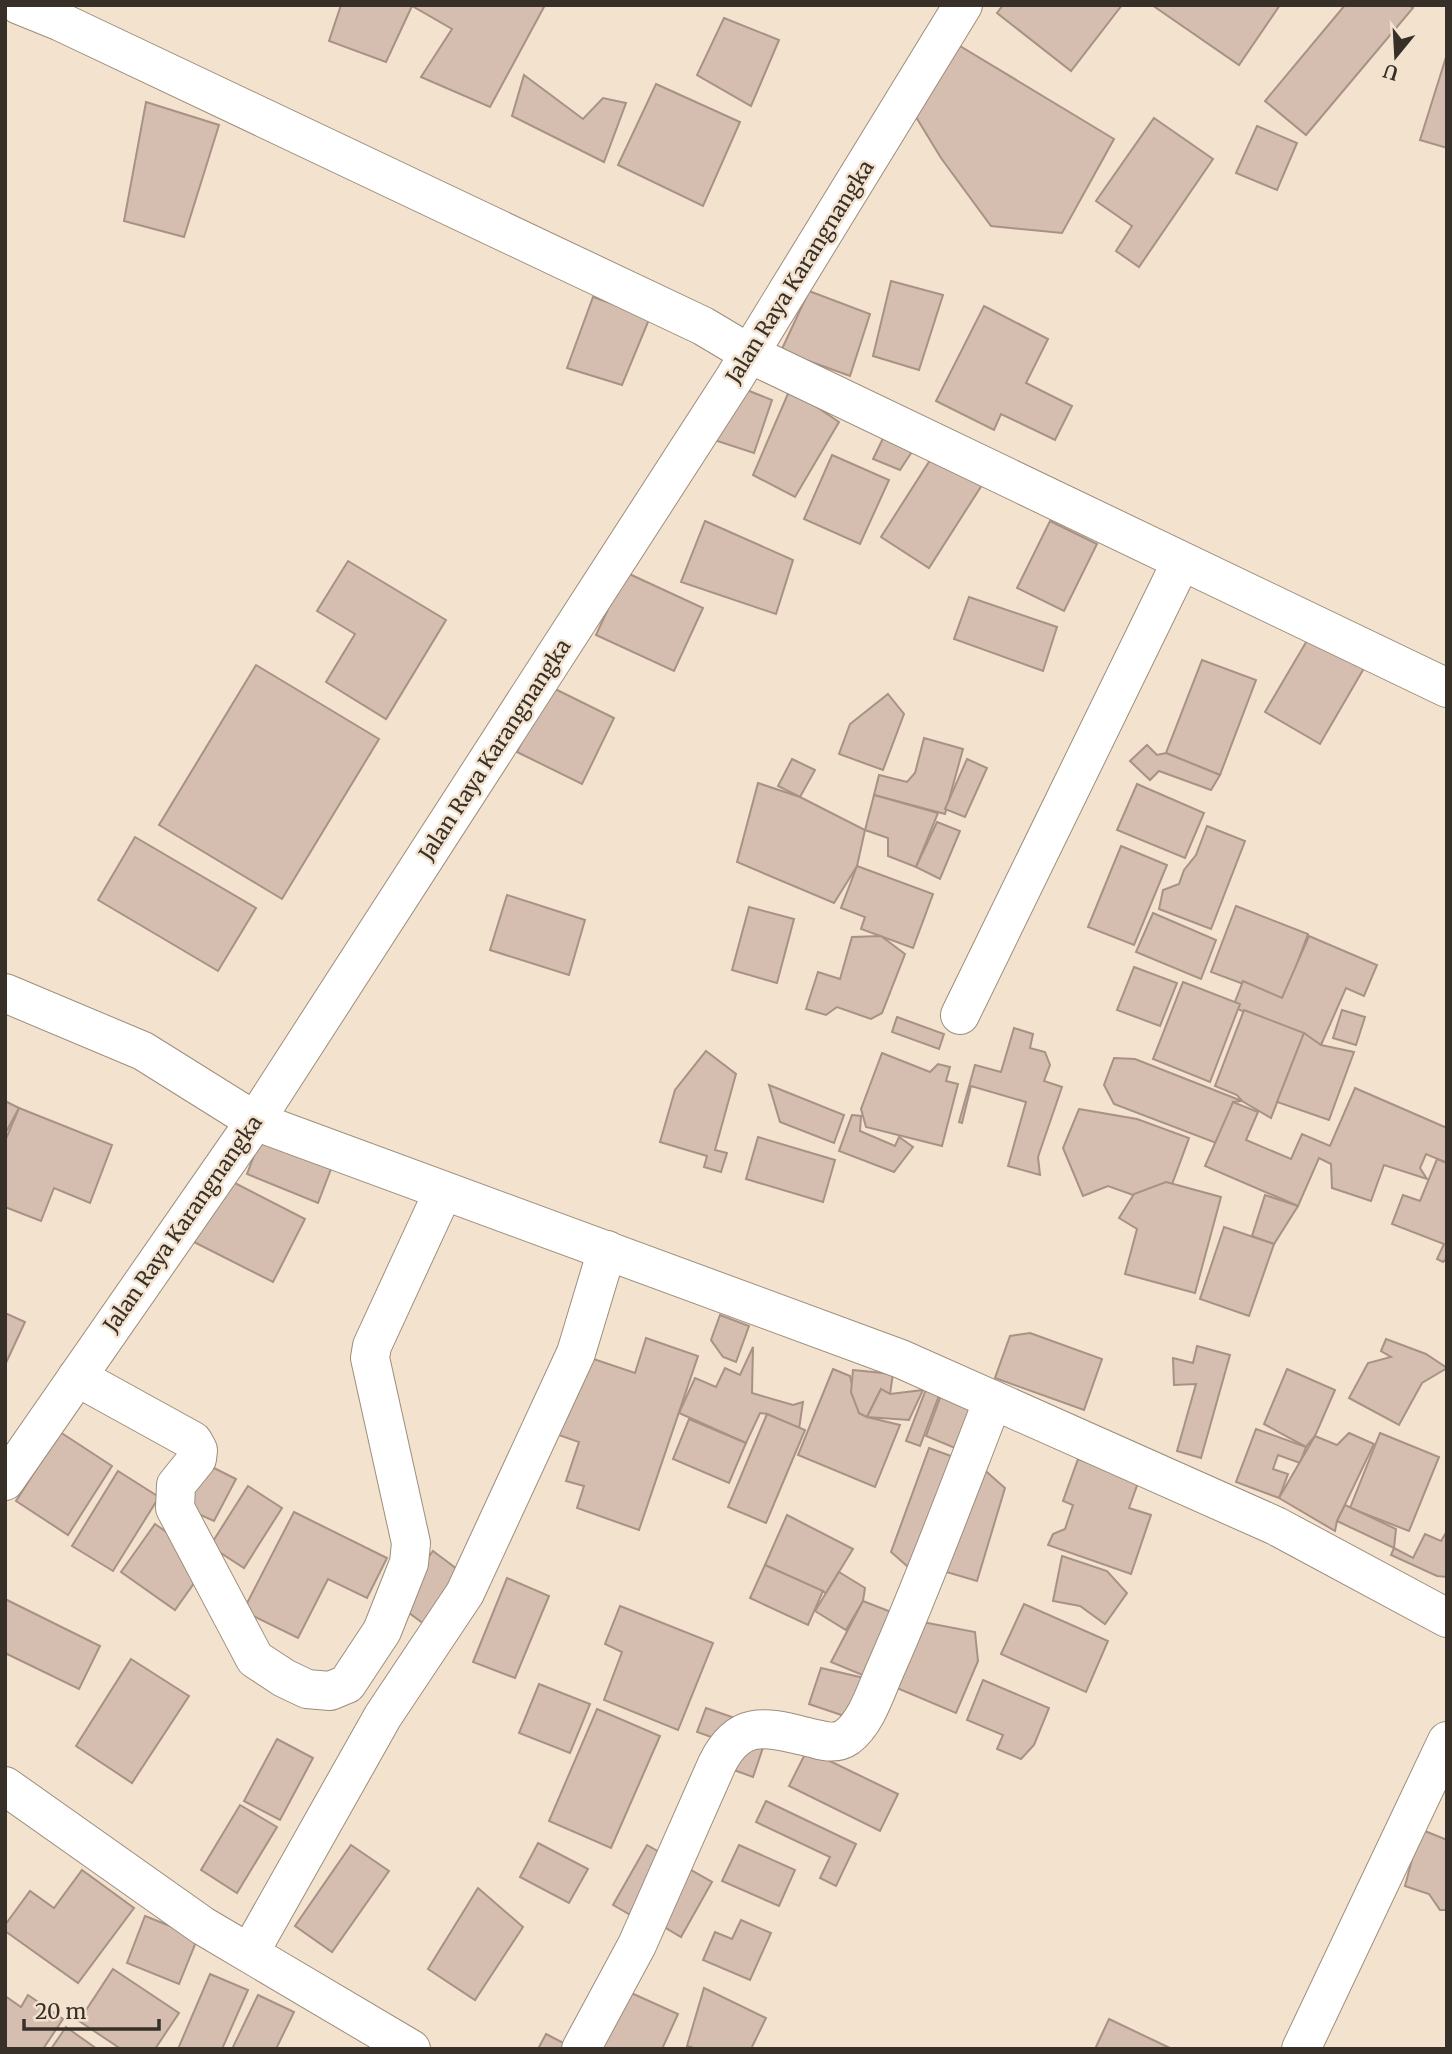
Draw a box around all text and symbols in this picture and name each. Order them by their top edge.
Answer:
north arrow [1361,21,1431,91]
text: U [1380,59,1401,86]
street label: Jalan Raya Karangnangka [719,155,880,389]
street label: Jalan Raya Karangnangka [412,634,576,866]
street label: Jalan Raya Karangnangka [97,1110,268,1338]
scale bar [24,1988,159,2032]
text: 20 m [35,1998,87,2025]

